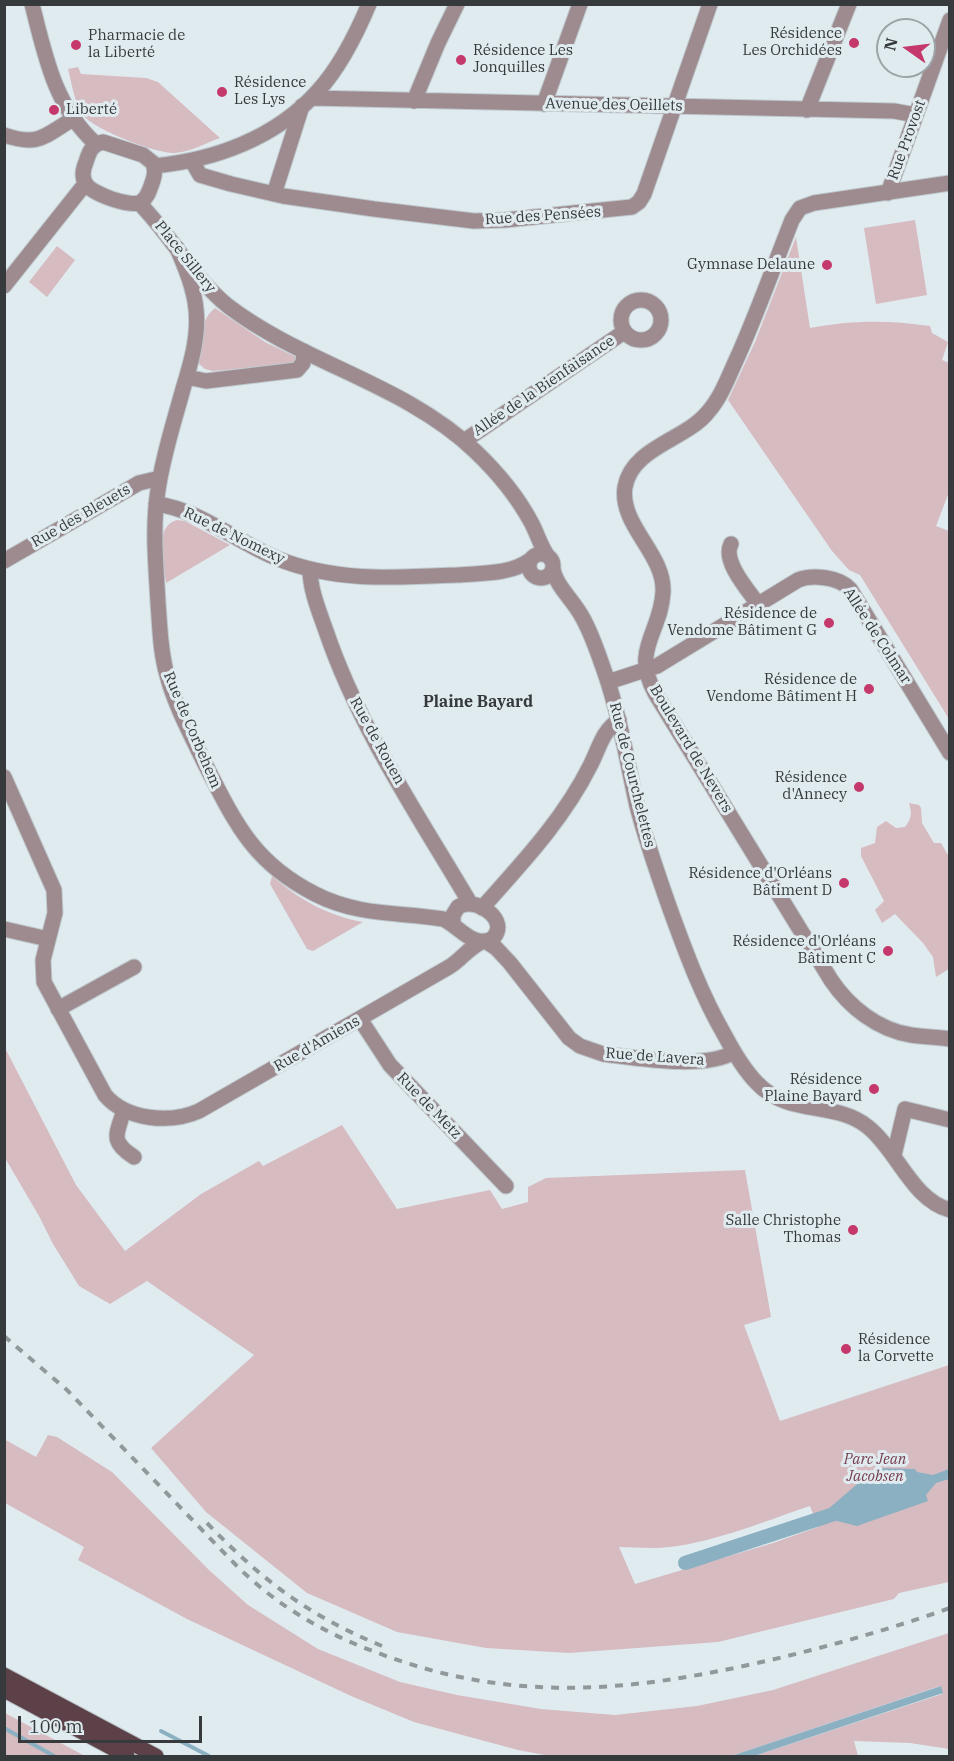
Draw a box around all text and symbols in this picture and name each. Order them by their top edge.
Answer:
north arrow [876,18,936,78]
place label: Résidence Les Orchidées [743,25,842,60]
place label: Pharmacie de la Liberté [88,27,185,62]
marker: Résidence Les Orchidées [847,36,861,50]
text: N [879,36,902,53]
marker: Pharmacie de la Liberté [69,38,83,52]
place label: Résidence Les Jonquilles [473,42,573,77]
marker: Résidence Les Jonquilles [454,53,468,67]
place label: Résidence Les Lys [234,74,306,109]
marker: Résidence Les Lys [215,85,229,99]
street label: Avenue des Oeillets [545,95,683,115]
street label: Rue Provost [884,98,930,182]
place label: Liberté [66,101,117,119]
marker: Liberté [47,103,61,117]
street label: Rue des Pensées [484,203,602,229]
street label: Place Sillery [151,218,219,296]
place label: Gymnase Delaune [687,256,815,274]
marker: Gymnase Delaune [820,258,834,272]
street label: Allée de la Bienfaisance [470,332,618,440]
street label: Rue des Bleuets [28,480,134,552]
street label: Rue de Nomexy [181,504,287,568]
street label: Allée de Colmar [839,585,915,687]
place label: Résidence de Vendome Bâtiment G [667,605,817,640]
marker: Résidence de Vendome Bâtiment G [822,616,836,630]
street label: Rue de Corbehem [159,669,225,791]
place label: Résidence de Vendome Bâtiment H [706,671,857,706]
street label: Boulevard de Nevers [646,682,736,816]
marker: Résidence de Vendome Bâtiment H [862,682,876,696]
district label: Plaine Bayard [423,692,533,712]
street label: Rue de Rouen [346,694,408,788]
street label: Rue de Courchelettes [605,701,659,849]
place label: Résidence d'Annecy [775,769,847,804]
marker: Résidence d'Annecy [852,780,866,794]
place label: Résidence d'Orléans Bâtiment D [688,865,832,900]
marker: Résidence d'Orléans Bâtiment D [837,876,851,890]
place label: Résidence d'Orléans Bâtiment C [732,933,876,968]
marker: Résidence d'Orléans Bâtiment C [881,944,895,958]
street label: Rue d'Amiens [271,1012,363,1076]
street label: Rue de Lavera [605,1045,705,1069]
street label: Rue de Metz [393,1069,465,1143]
place label: Résidence Plaine Bayard [764,1071,862,1106]
marker: Résidence Plaine Bayard [867,1082,881,1096]
place label: Salle Christophe Thomas [725,1212,841,1247]
marker: Salle Christophe Thomas [846,1223,860,1237]
place label: Résidence la Corvette [858,1331,934,1366]
marker: Résidence la Corvette [839,1342,853,1356]
park label: Parc Jean Jacobsen [844,1451,906,1486]
scale bar [21,1704,206,1742]
text: 100 m [29,1715,83,1738]

